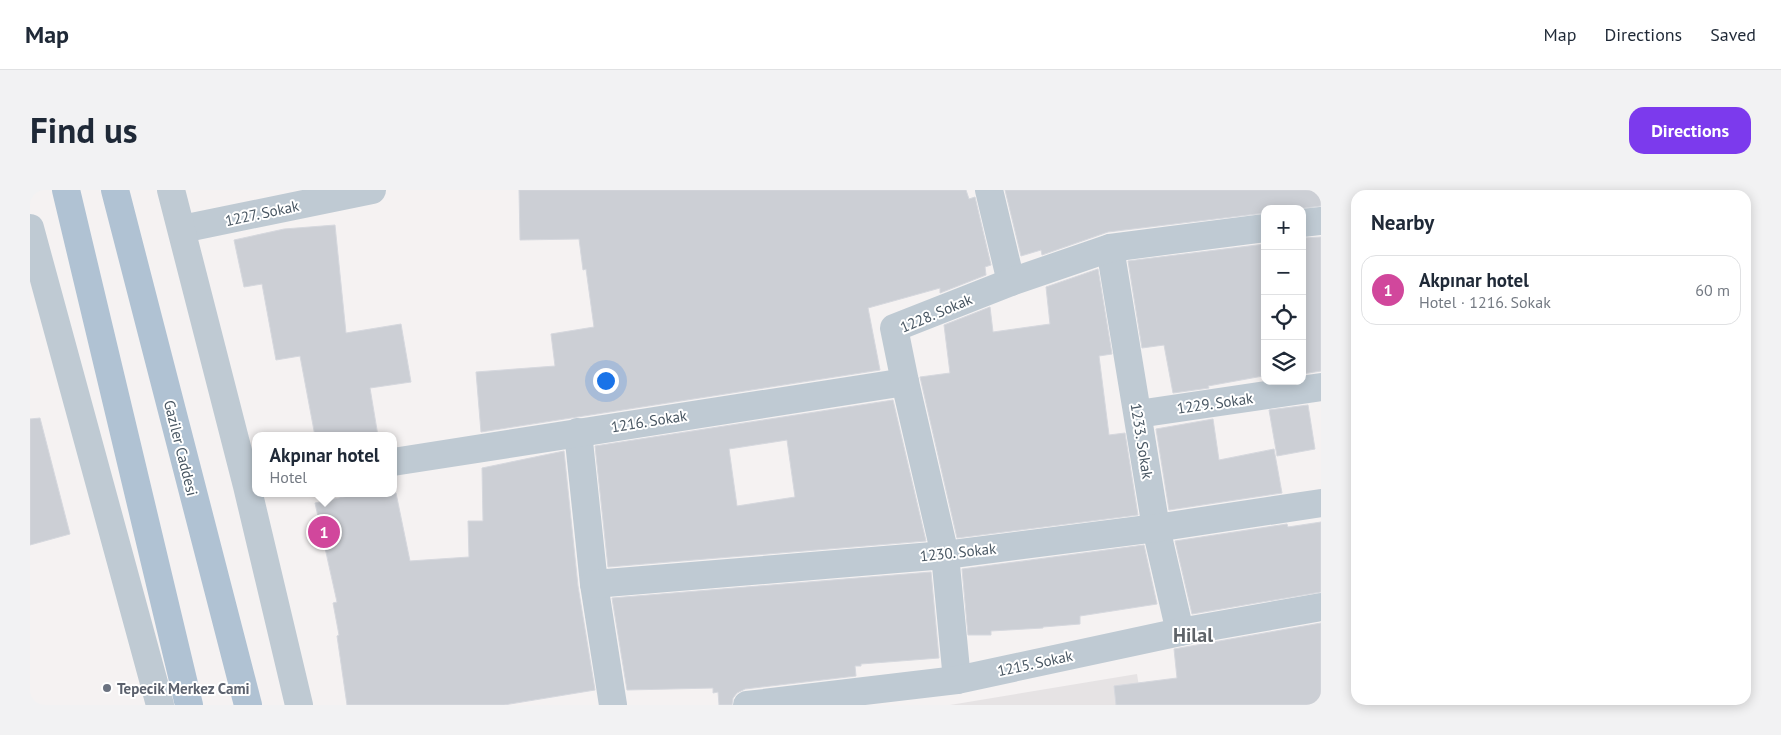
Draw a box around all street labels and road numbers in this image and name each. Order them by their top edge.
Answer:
street label: 1227. Sokak [223,196,301,230]
street label: 1228. Sokak [897,289,976,337]
street label: 1229. Sokak [1176,388,1255,418]
street label: Gaziler Caddesi [160,398,202,498]
street label: 1233. Sokak [1127,402,1157,481]
street label: 1216. Sokak [610,406,689,436]
street label: 1230. Sokak [919,538,998,565]
street label: 1215. Sokak [996,646,1075,680]

